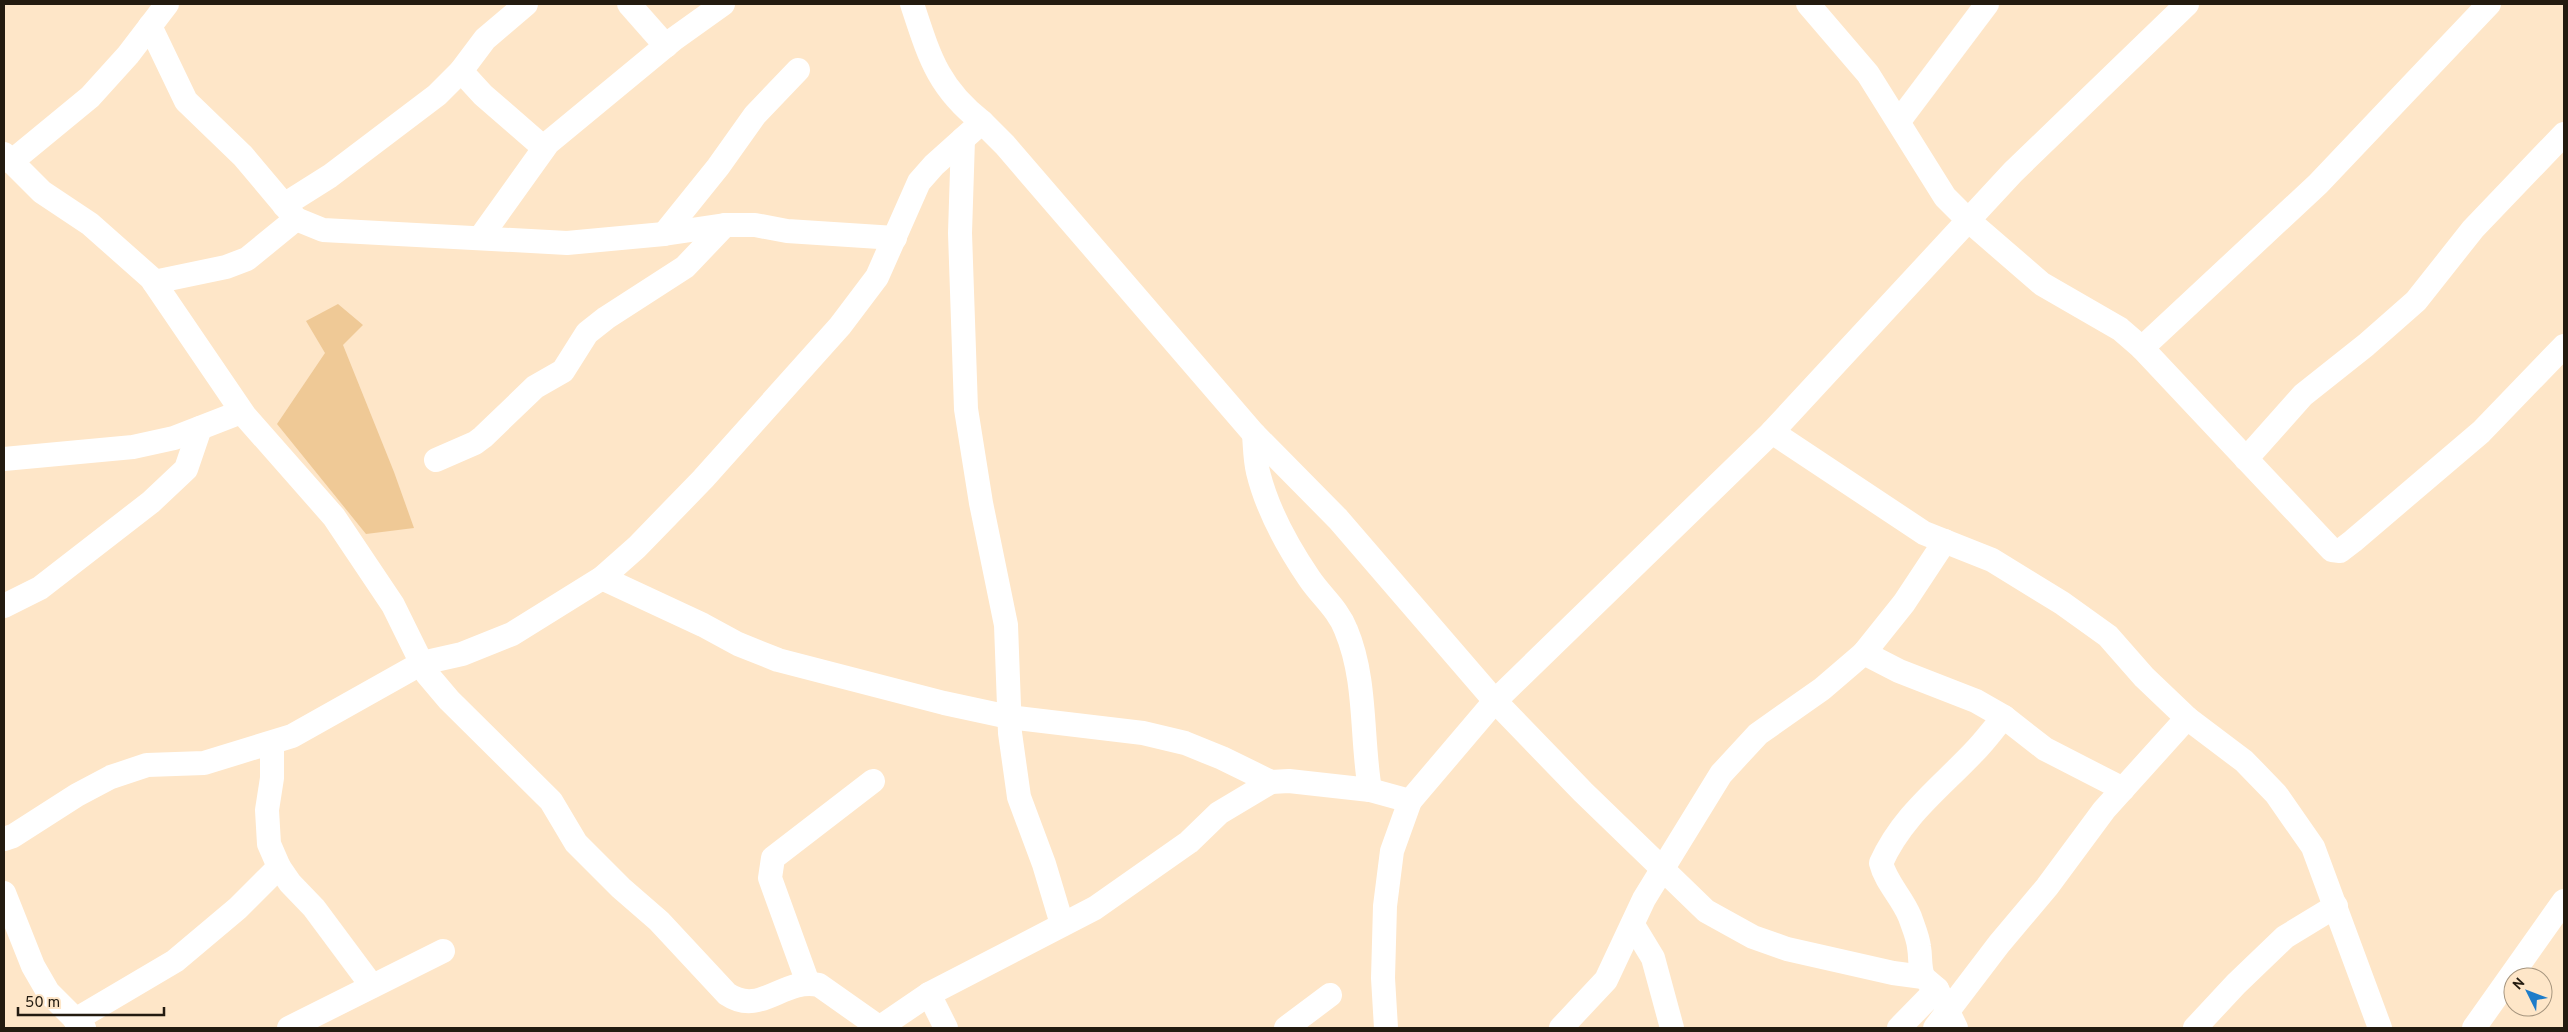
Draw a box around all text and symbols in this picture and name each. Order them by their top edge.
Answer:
north arrow [2503,967,2553,1017]
text: N [2510,975,2529,994]
scale bar [18,984,164,1016]
text: 50 m [25,994,60,1013]

